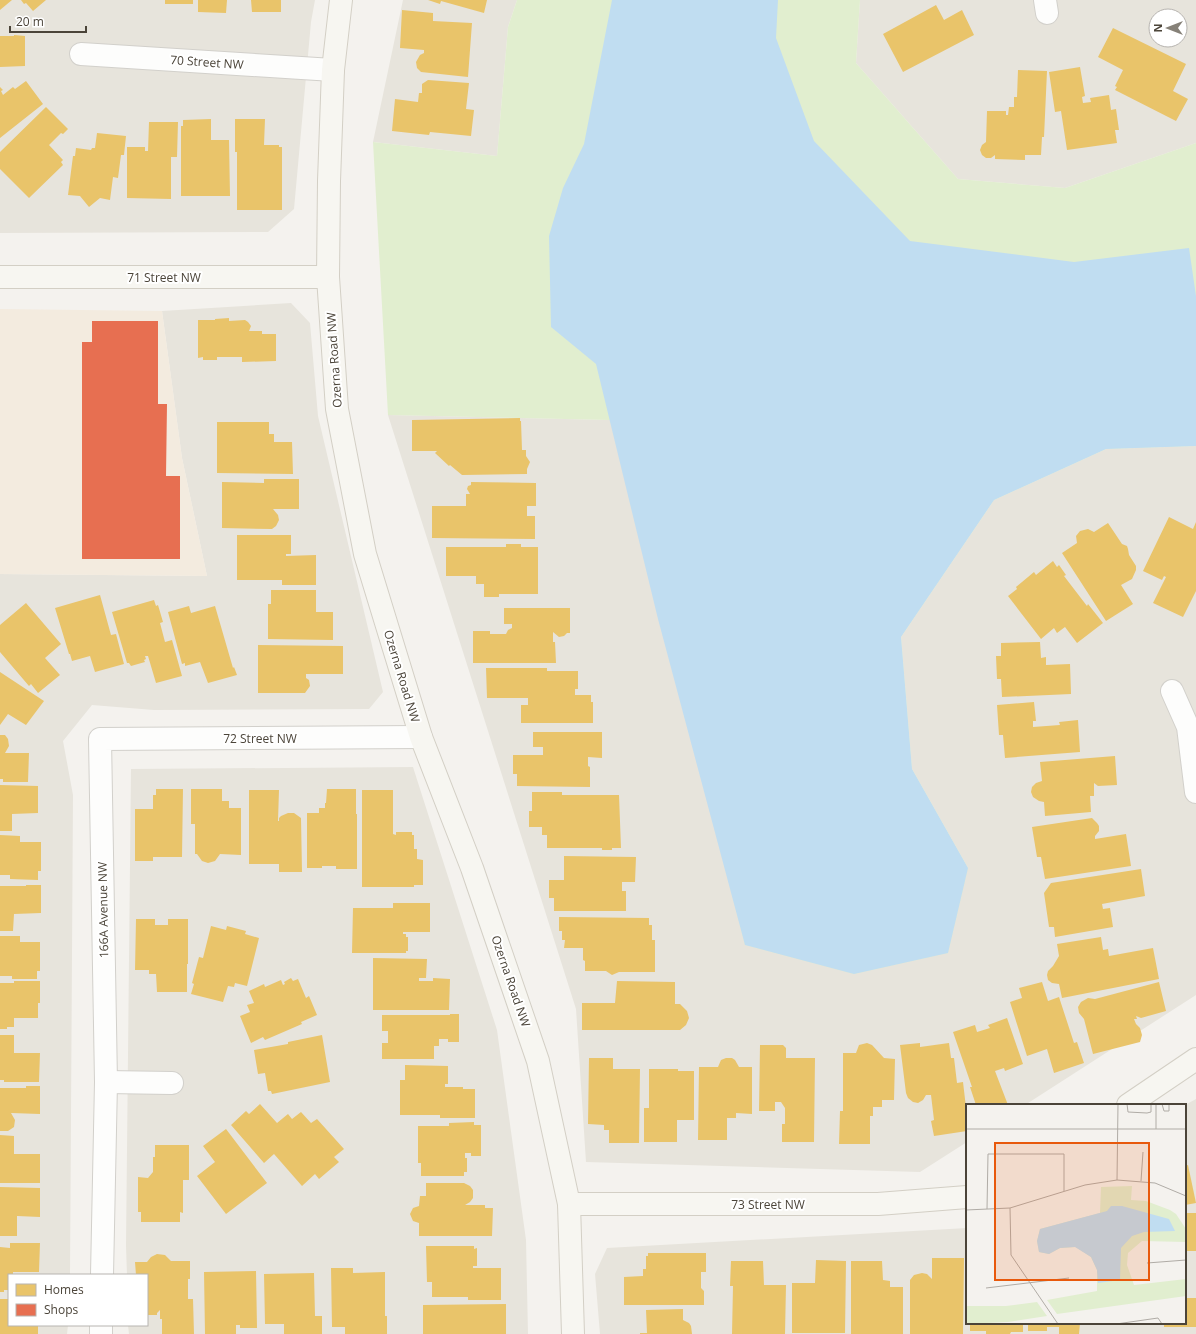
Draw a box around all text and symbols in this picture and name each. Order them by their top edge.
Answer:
scale bar [10,8,86,34]
north arrow [1148,8,1188,48]
text: 20 m [16,13,44,30]
text: N [1150,24,1165,32]
street label: 70 Street NW [170,51,244,73]
street label: 71 Street NW [127,269,201,286]
street label: Ozerna Road NW [322,312,346,408]
street label: Ozerna Road NW [380,628,424,724]
street label: 72 Street NW [223,730,297,747]
street label: 166A Avenue NW [94,862,112,958]
street label: Ozerna Road NW [487,933,535,1029]
inset map [966,1104,1186,1324]
street label: 73 Street NW [731,1196,805,1213]
legend [8,1274,148,1326]
text: Homes [44,1281,84,1298]
text: Shops [44,1301,79,1318]

